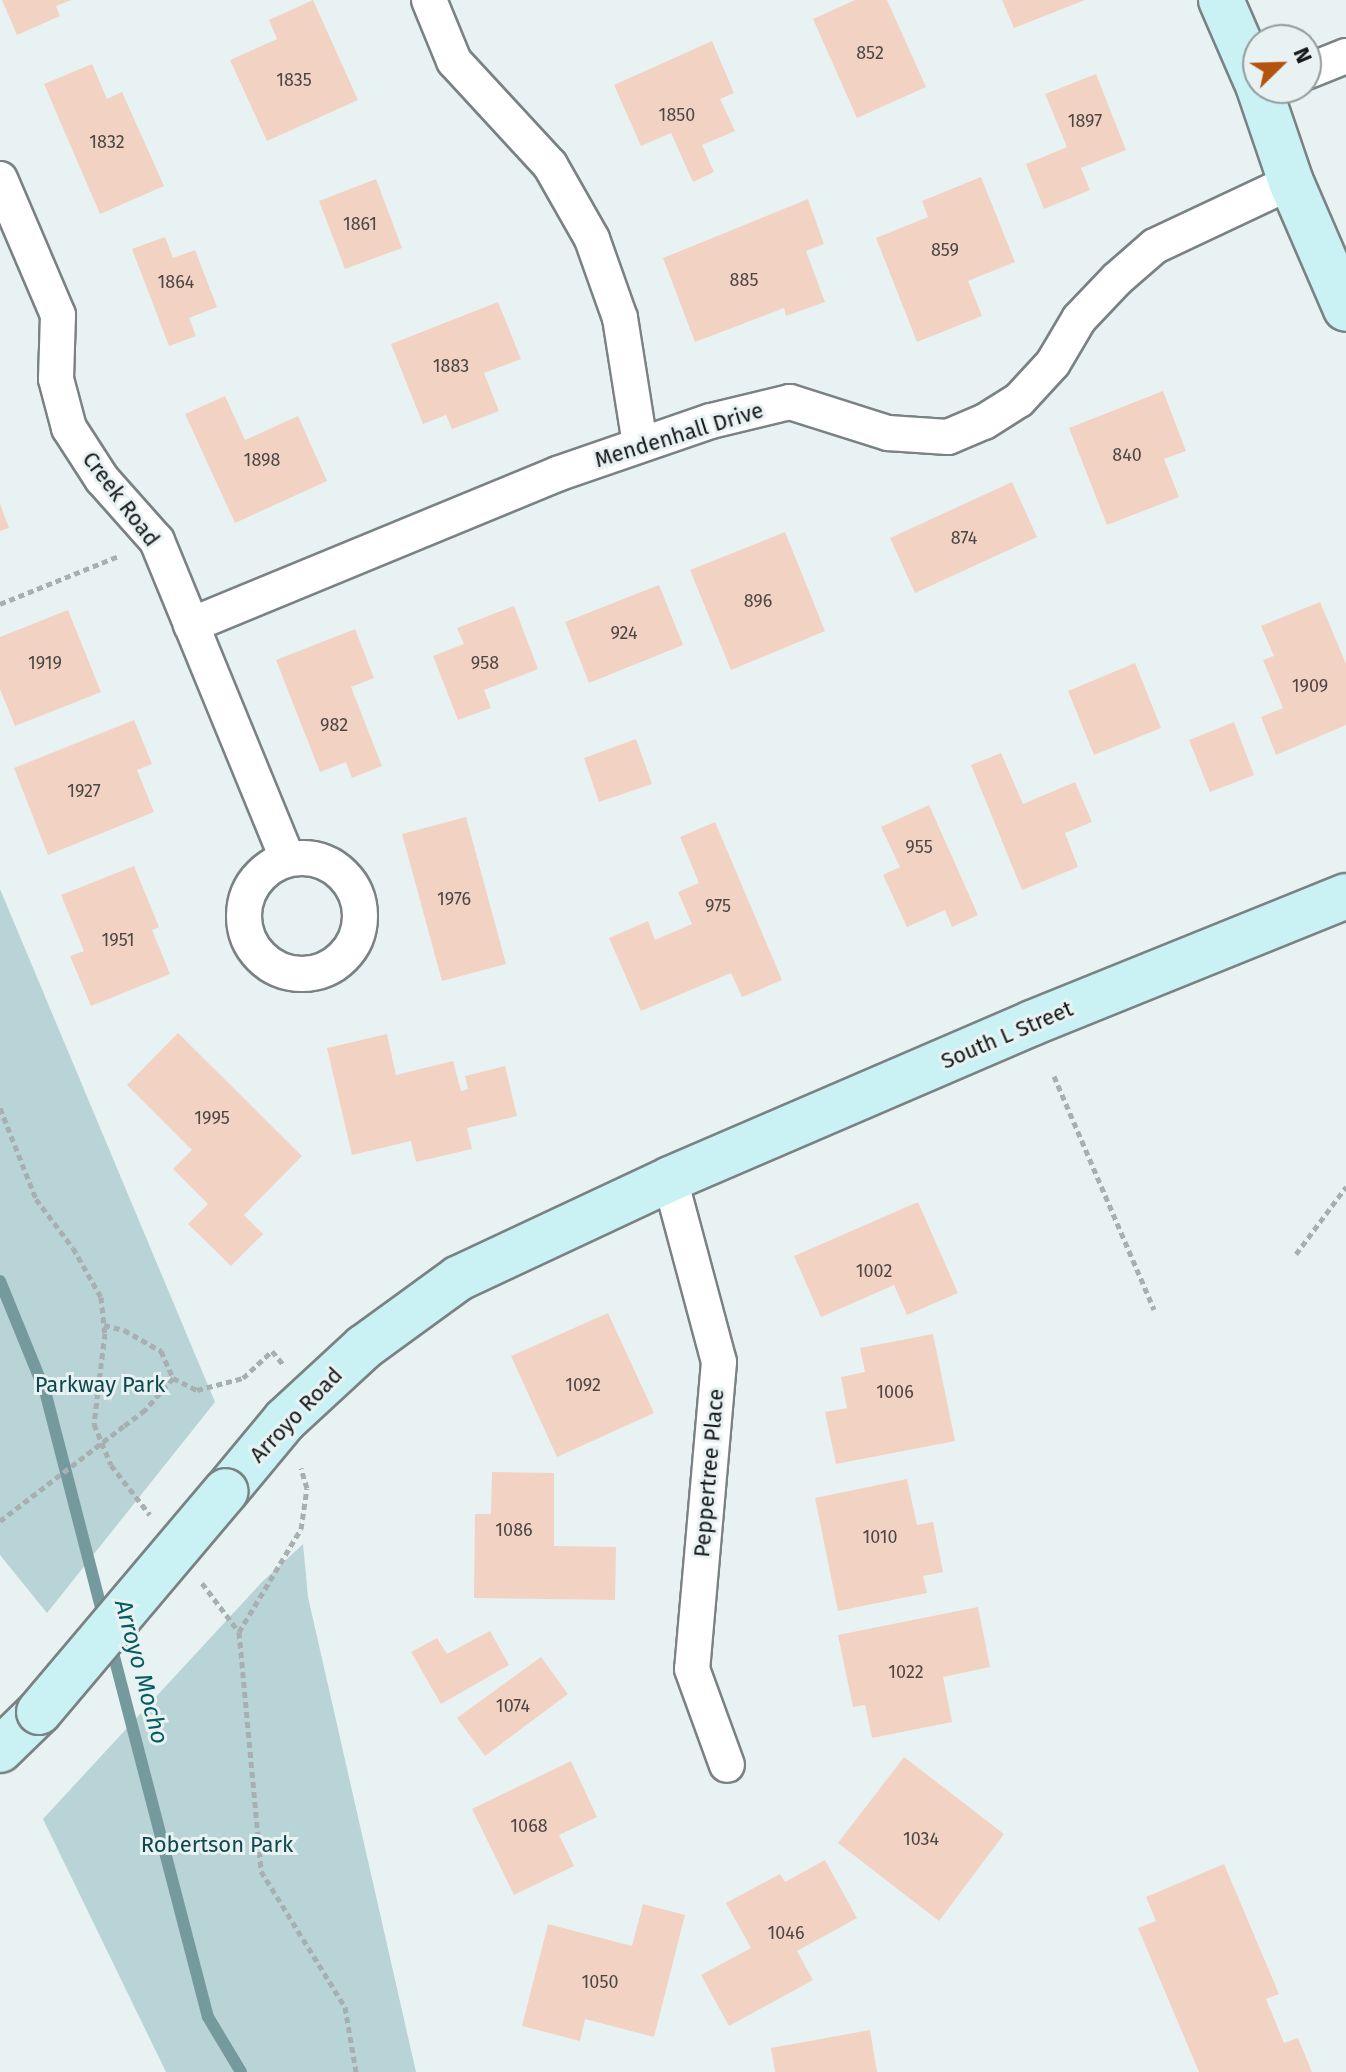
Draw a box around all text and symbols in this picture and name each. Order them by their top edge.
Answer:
north arrow [1242,24,1322,104]
house number: 852 [856,42,884,64]
text: N [1287,43,1318,67]
house number: 1835 [276,69,312,91]
house number: 1850 [659,104,695,126]
house number: 1897 [1068,110,1102,132]
house number: 1832 [89,131,125,153]
house number: 1861 [343,213,377,235]
house number: 859 [931,239,959,261]
house number: 885 [730,269,758,291]
house number: 1864 [158,271,194,293]
house number: 1883 [433,355,469,377]
street label: Mendenhall Drive [591,397,767,473]
house number: 840 [1112,444,1142,466]
street label: Creek Road [77,446,165,552]
house number: 1898 [244,449,280,471]
house number: 874 [951,527,977,549]
house number: 896 [744,590,772,612]
house number: 924 [610,622,638,644]
house number: 1919 [28,652,62,674]
house number: 958 [471,652,499,674]
house number: 1909 [1292,675,1328,697]
house number: 982 [320,714,348,736]
house number: 1927 [67,780,101,802]
house number: 955 [905,836,933,858]
house number: 1976 [437,888,471,910]
house number: 975 [705,895,731,917]
house number: 1951 [101,929,135,951]
street label: South L Street [937,995,1077,1075]
house number: 1995 [194,1107,230,1129]
house number: 1002 [856,1260,892,1282]
street label: Arroyo Road [244,1362,348,1468]
park label: Parkway Park [35,1372,165,1398]
house number: 1092 [565,1374,601,1396]
house number: 1006 [876,1381,914,1403]
street label: Peppertree Place [688,1388,730,1558]
house number: 1086 [495,1519,533,1541]
house number: 1010 [862,1526,898,1548]
water label: Arroyo Mocho [108,1597,174,1747]
house number: 1022 [888,1661,924,1683]
house number: 1074 [496,1695,530,1717]
house number: 1068 [510,1815,548,1837]
house number: 1034 [903,1828,939,1850]
park label: Robertson Park [141,1832,293,1858]
house number: 1046 [767,1922,805,1944]
house number: 1050 [582,1971,618,1993]

